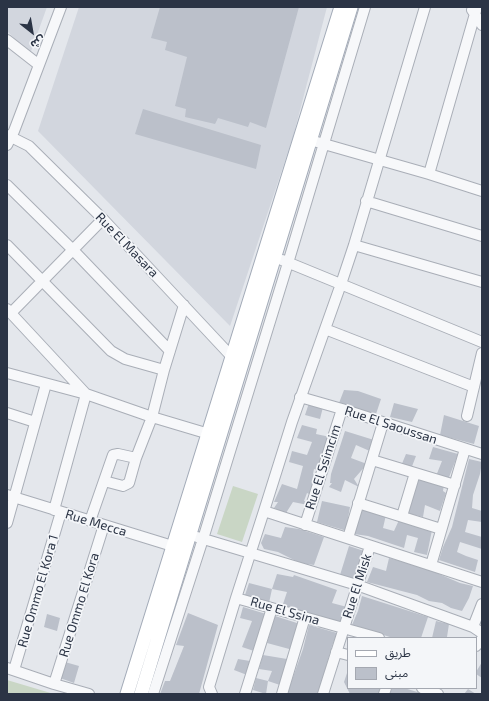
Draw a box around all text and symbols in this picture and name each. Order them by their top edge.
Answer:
north arrow [12,12,52,52]
text: ش [29,33,48,52]
street label: Rue El Masara [92,209,162,281]
street label: Rue El Saoussan [343,403,439,447]
street label: Rue El Ssimcim [302,422,344,512]
street label: Rue Mecca [63,506,129,540]
street label: Rue Ommo El Kora 1 [14,533,62,649]
street label: Rue Ommo El Kora [56,551,102,659]
street label: Rue El Misk [339,552,375,620]
street label: Rue El Ssina [249,594,321,628]
legend [347,637,477,689]
text: طريق [385,645,411,659]
text: مبنى [385,665,408,679]

